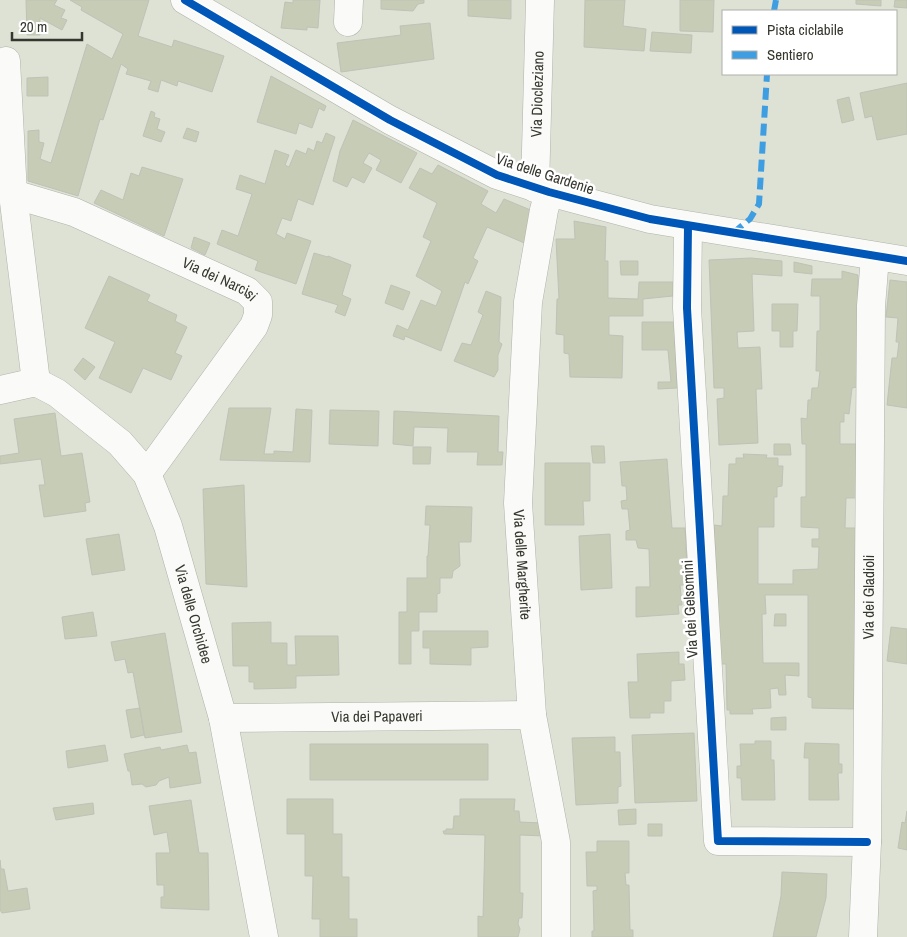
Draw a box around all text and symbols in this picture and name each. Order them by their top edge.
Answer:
scale bar [12,10,82,42]
legend [722,10,897,75]
text: 20 m [20,16,47,37]
text: Pista ciclabile [767,19,844,40]
text: Sentiero [767,44,814,65]
street label: Via Diocleziano [525,50,549,138]
street label: Via delle Gardenie [493,148,597,199]
street label: Via dei Narcisi [179,252,262,306]
street label: Via delle Margherite [508,509,537,621]
street label: Via dei Gladioli [858,555,879,639]
street label: Via dei Gelsomini [676,559,703,659]
street label: Via delle Orchidee [170,562,218,666]
street label: Via dei Papaveri [331,705,423,727]

